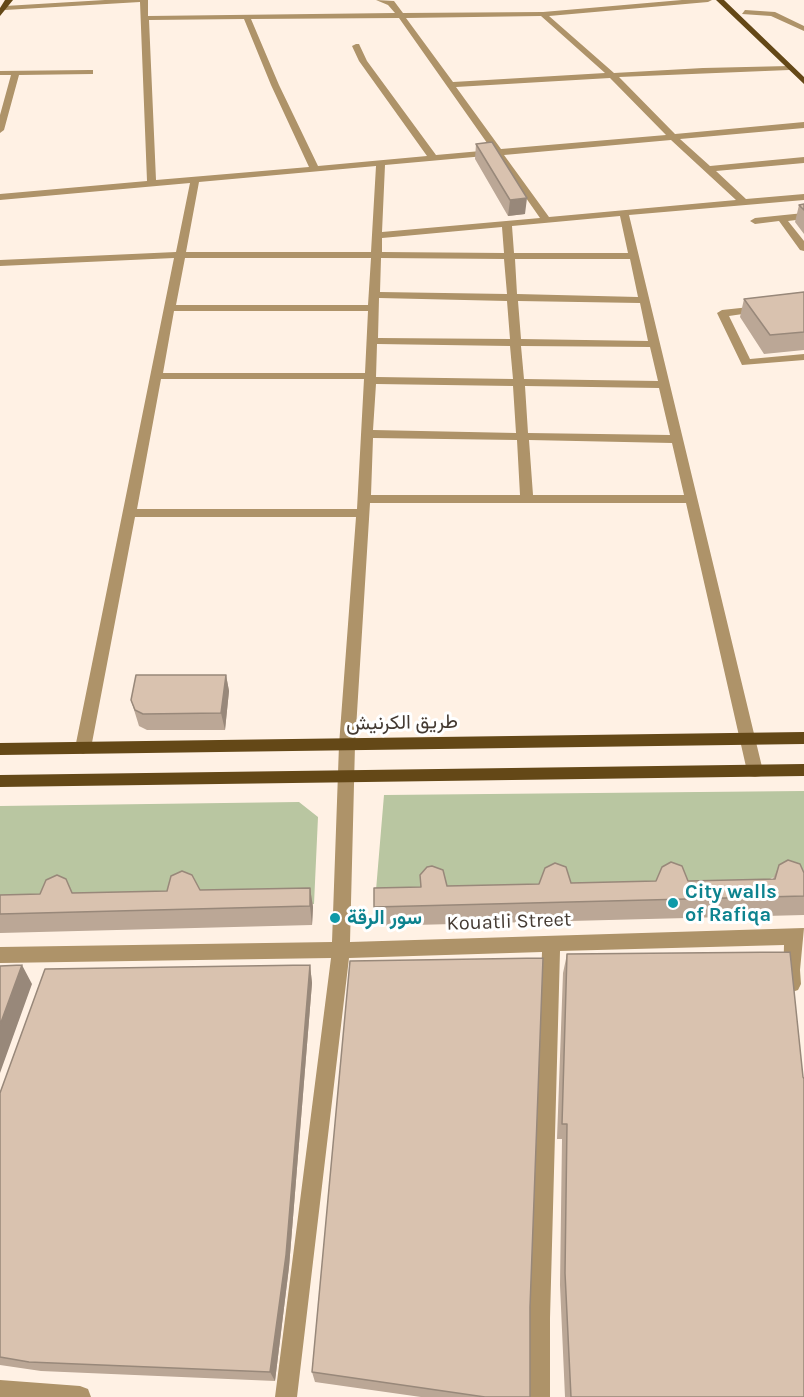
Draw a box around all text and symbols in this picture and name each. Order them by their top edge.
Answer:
street label: طريق الكرنيش [346,710,458,736]
place label: City walls of Rafiqa [685,880,777,927]
marker: City walls of Rafiqa [666,896,680,910]
place label: سور الرقة [347,906,422,930]
street label: Kouatli Street [446,908,572,936]
marker: سور الرقة [328,911,342,925]

